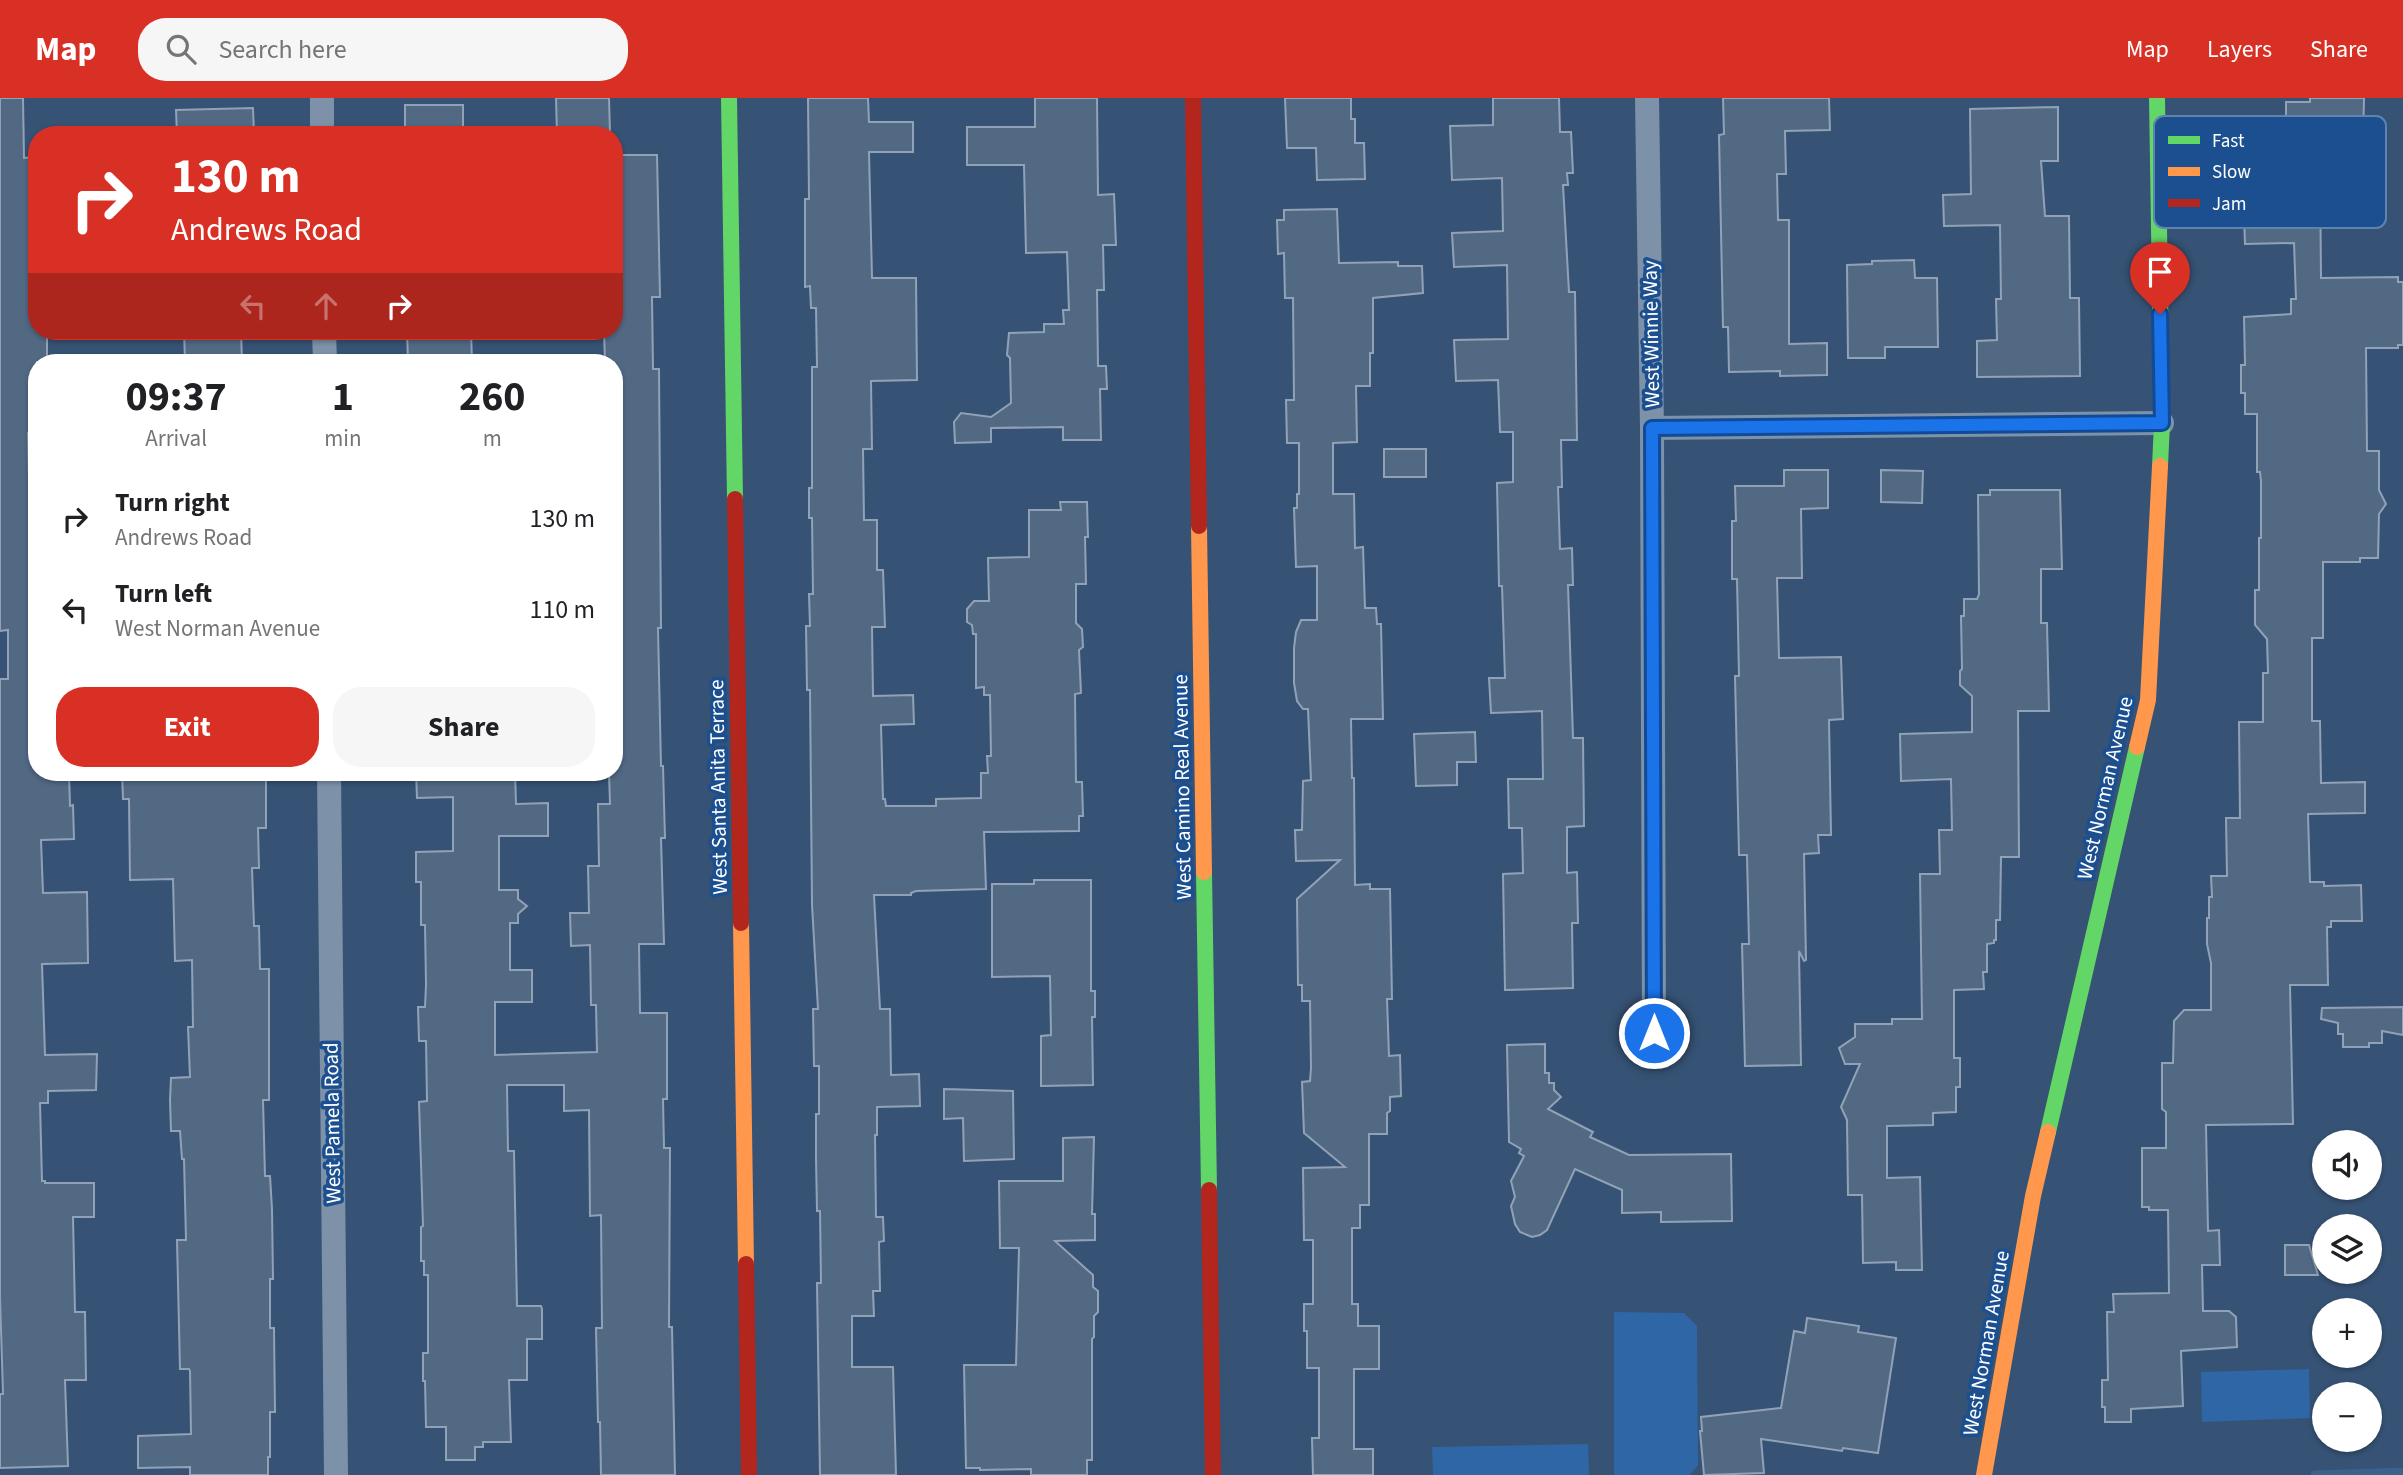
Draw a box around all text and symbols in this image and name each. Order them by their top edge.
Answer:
search box [138,18,628,81]
text: Map [35,26,96,73]
icon: search [162,30,200,68]
text: Search here [218,31,347,68]
text: Map [2126,32,2169,67]
text: Layers [2207,32,2272,67]
text: Share [2310,32,2368,67]
legend [2154,116,2386,228]
text: Fast [2212,128,2245,155]
text: 130 m [171,142,300,212]
icon: right [56,154,147,245]
text: Slow [2212,159,2251,186]
text: Jam [2212,191,2246,218]
text: Andrews Road [171,207,362,253]
pin [2130,242,2190,314]
icon: arrive [2141,253,2179,291]
street label: West Winnie Way [1635,260,1667,408]
icon: left [234,287,272,325]
icon: ahead [307,287,345,325]
icon: right [380,287,418,325]
text: 09:37 [125,367,227,427]
text: 1 [332,367,354,427]
text: 260 [459,367,526,427]
text: Arrival [145,422,207,455]
text: min [324,422,362,455]
text: m [483,422,502,455]
text: Turn right [115,484,230,521]
icon: right [56,500,94,538]
text: 130 m [529,500,595,537]
text: Andrews Road [115,521,252,554]
text: Turn left [115,575,212,612]
icon: left [56,591,94,629]
text: 110 m [529,591,595,628]
text: West Norman Avenue [115,612,320,645]
street label: West Camino Real Avenue [1165,674,1199,900]
street label: West Santa Anita Terrace [701,679,735,895]
button: Exit [56,687,319,767]
button: Share [333,687,595,767]
street label: West Norman Avenue [2069,693,2141,883]
position arrow [1617,996,1691,1070]
street label: West Pamela Road [316,1042,348,1204]
map controls [2312,1130,2382,1452]
button: sound [2312,1130,2382,1200]
button: layers [2312,1214,2382,1284]
street label: West Norman Avenue [1955,1248,2017,1438]
button: + [2312,1298,2382,1368]
button: − [2312,1382,2382,1452]

